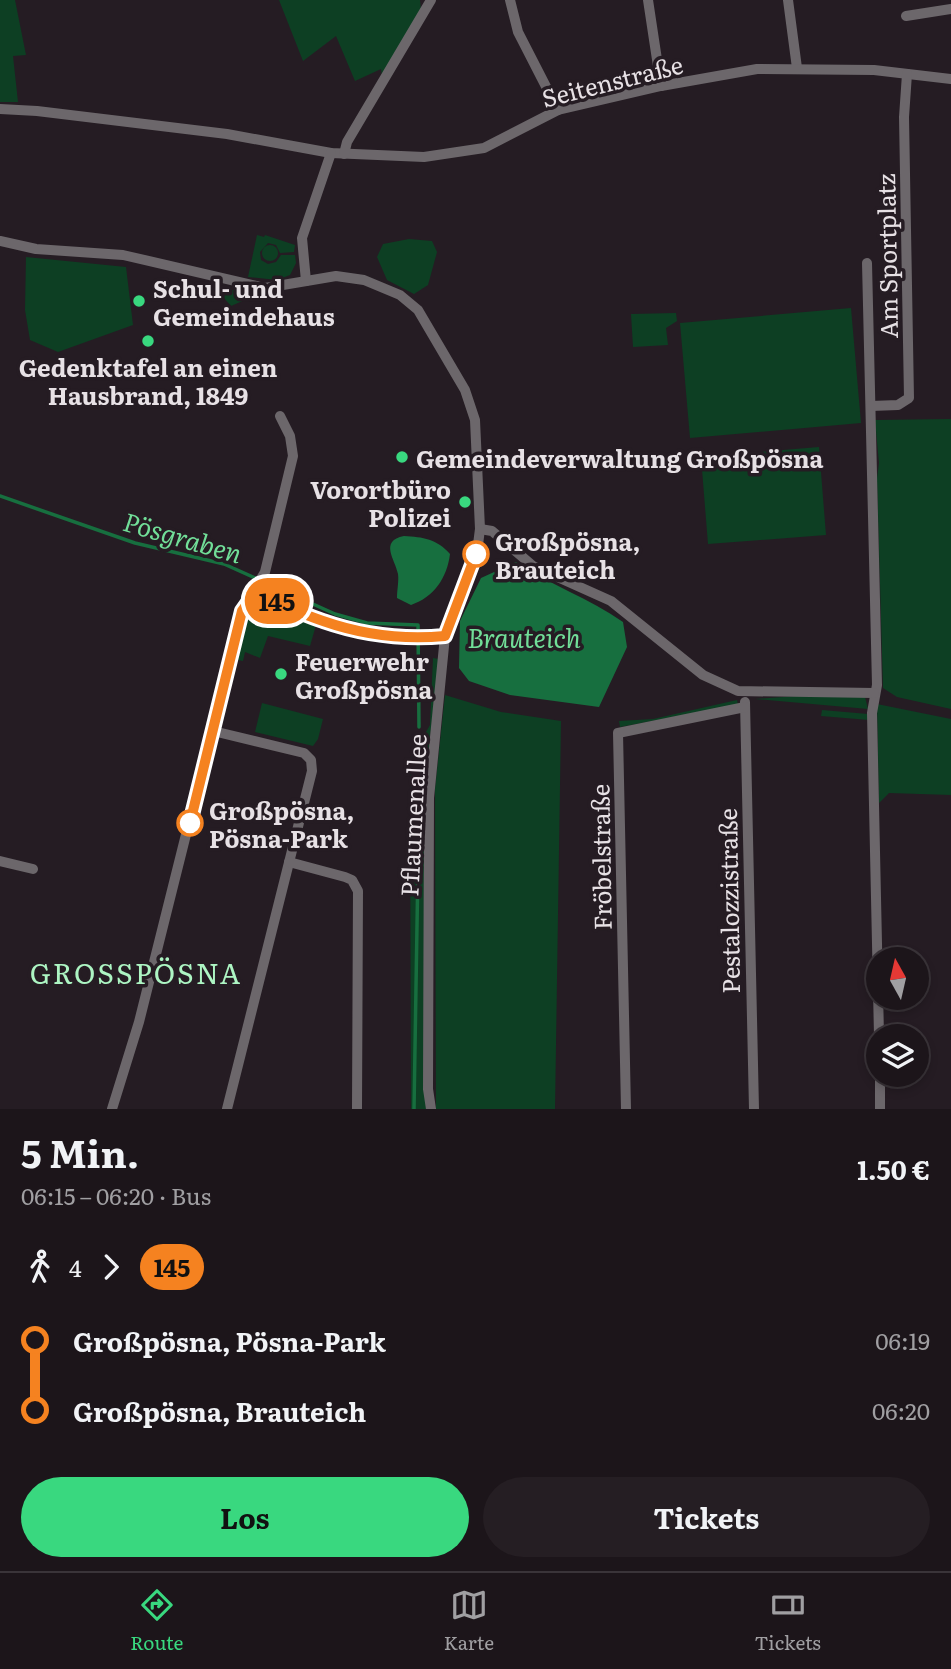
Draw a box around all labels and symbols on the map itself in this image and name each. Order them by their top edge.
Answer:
street label: Seitenstraße [538,46,686,114]
street label: Am Sportplatz [867,173,905,339]
place label: Schul- und Gemeindehaus [153,270,335,333]
marker: Schul- und Gemeindehaus [131,293,147,309]
marker: Gedenktafel an einen Hausbrand, 1849 [140,333,156,349]
place label: Gedenktafel an einen Hausbrand, 1849 [19,349,278,412]
place label: Gemeindeverwaltung Großpösna [416,440,824,475]
marker: Gemeindeverwaltung Großpösna [394,449,410,465]
place label: Vorortbüro Polizei [310,471,451,534]
marker: Vorortbüro Polizei [457,494,473,510]
water label: Pösgraben [119,500,247,572]
place label: Großpösna, Brauteich [495,523,640,586]
marker: Großpösna, Brauteich [463,541,489,567]
line badge: 145 [237,578,317,624]
water label: Brauteich [467,617,581,656]
place label: Feuerwehr Großpösna [295,643,433,706]
marker: Feuerwehr Großpösna [273,666,289,682]
street label: Pflaumenallee [390,733,434,897]
street label: Fröbelstraße [581,784,619,930]
place label: Großpösna, Pösna-Park [209,792,354,855]
street label: Pestalozzistraße [709,808,747,994]
marker: Großpösna, Pösna-Park [177,810,203,836]
north arrow [866,947,929,1010]
district label: GROSSPÖSNA [30,951,242,993]

